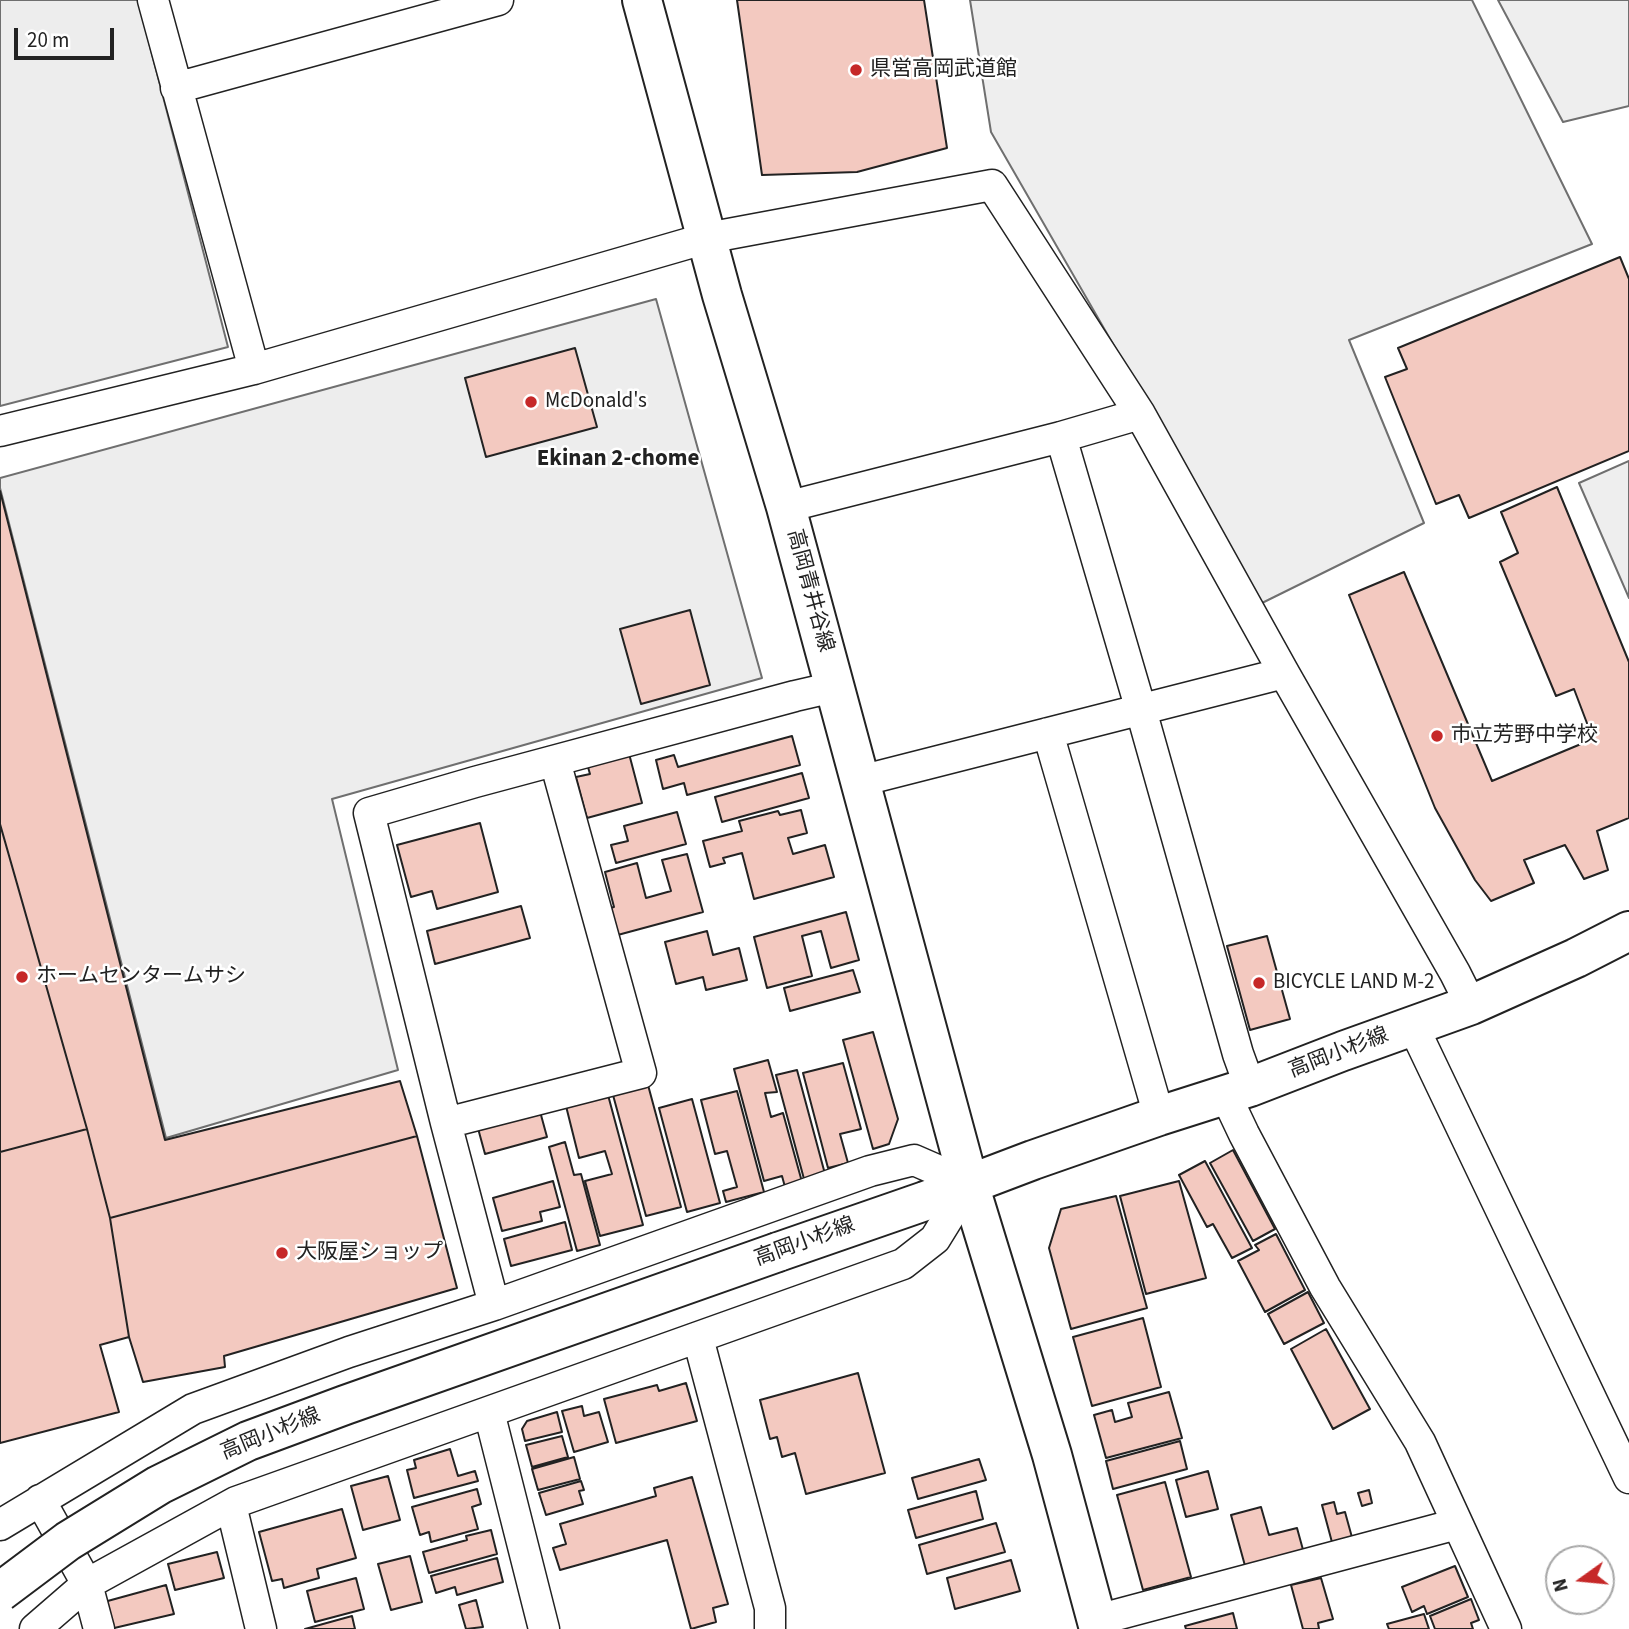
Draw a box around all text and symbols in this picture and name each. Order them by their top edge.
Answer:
scale bar [18,14,117,58]
text: 20 m [27,25,69,55]
place label: 県営高岡武道館 [870,57,1017,83]
marker: 県営高岡武道館 [848,62,864,78]
place label: McDonald's [545,389,647,415]
marker: McDonald's [523,394,539,410]
district label: Ekinan 2-chome [537,446,699,474]
street label: 高岡青井谷線 [781,527,837,655]
place label: 市立芳野中学校 [1451,723,1598,749]
marker: 市立芳野中学校 [1429,728,1445,744]
place label: ホームセンタームサシ [36,964,246,990]
marker: ホームセンタームサシ [14,969,30,985]
place label: BICYCLE LAND M-2 [1273,970,1434,996]
marker: BICYCLE LAND M-2 [1251,975,1267,991]
street label: 高岡小杉線 [1285,1023,1393,1085]
street label: 高岡小杉線 [751,1213,859,1273]
place label: 大阪屋ショップ [296,1240,443,1266]
marker: 大阪屋ショップ [274,1245,290,1261]
street label: 高岡小杉線 [218,1404,324,1466]
north arrow [1545,1545,1615,1615]
text: N [1546,1575,1576,1595]

